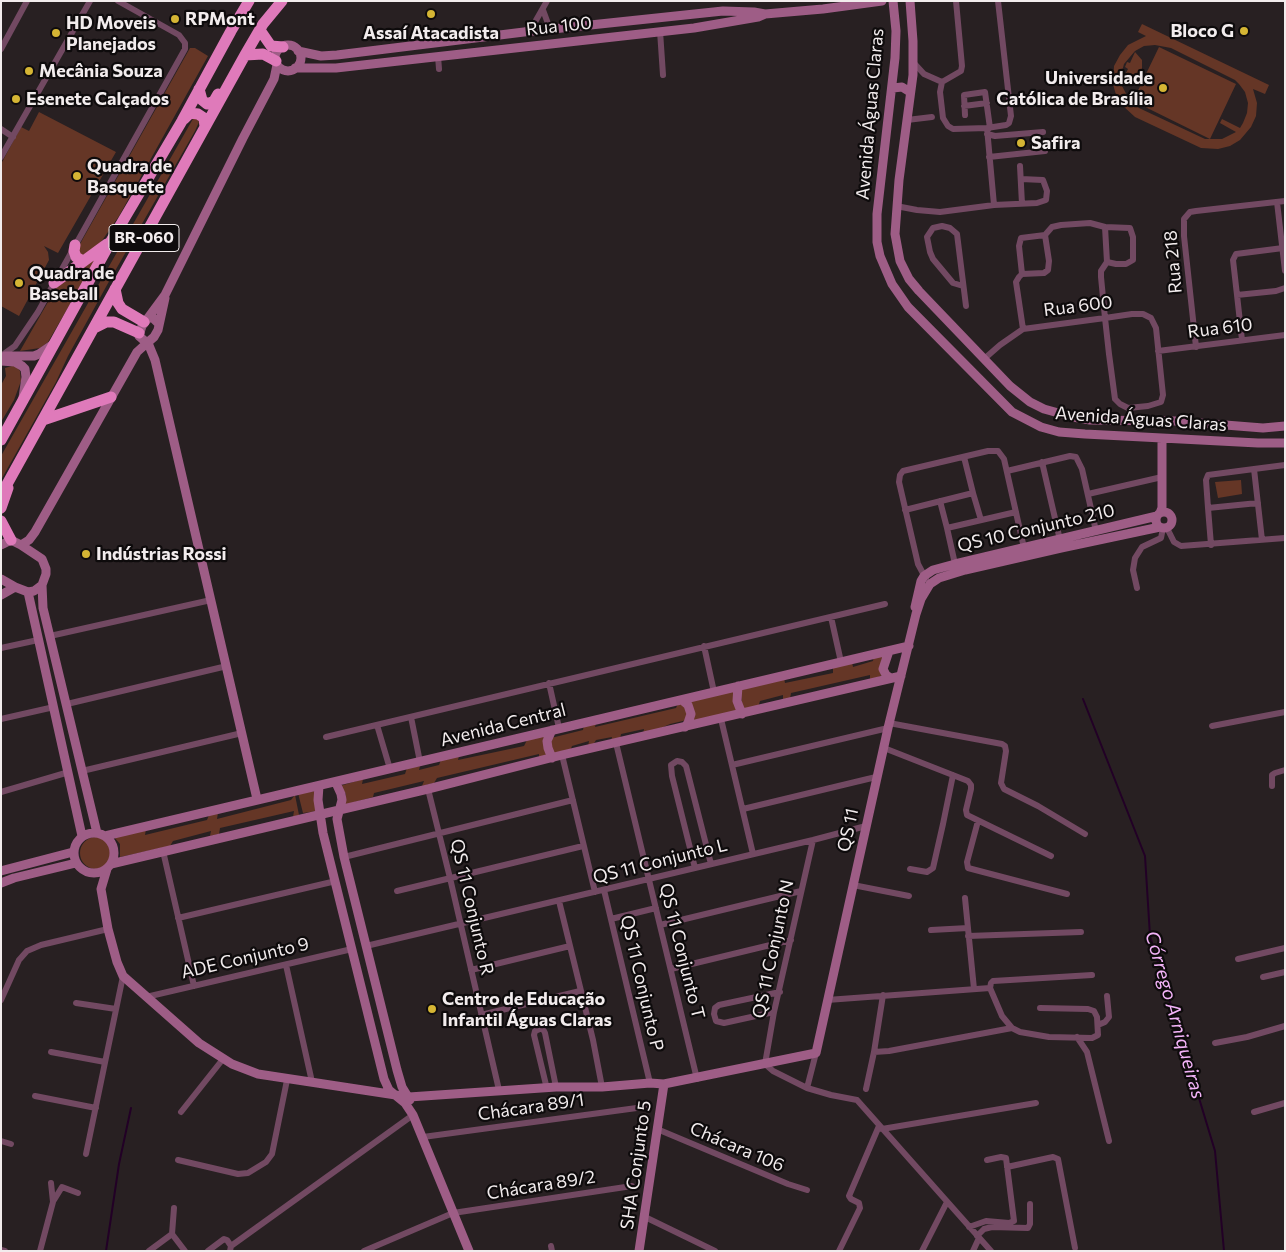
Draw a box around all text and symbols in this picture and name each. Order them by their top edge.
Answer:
place label: RPMont [185,8,255,30]
marker: Assaí Atacadista [425,8,437,20]
place label: HD Moveis Planejados [66,12,156,54]
street label: Rua 100 [525,12,593,40]
marker: RPMont [169,13,181,25]
place label: Bloco G [1170,20,1234,42]
place label: Assaí Atacadista [363,22,499,44]
marker: Bloco G [1238,25,1250,37]
marker: HD Moveis Planejados [50,27,62,39]
street label: Avenida Águas Claras [852,27,888,201]
place label: Mecânia Souza [39,60,163,82]
marker: Mecânia Souza [23,65,35,77]
place label: Universidade Católica de Brasília [996,67,1153,110]
marker: Universidade Católica de Brasília [1157,82,1169,94]
place label: Esenete Calçados [26,88,169,110]
marker: Esenete Calçados [10,93,22,105]
place label: Safira [1031,132,1080,154]
marker: Safira [1015,137,1027,149]
place label: Quadra de Basquete [87,155,172,198]
marker: Quadra de Basquete [71,170,83,182]
road number: BR-060 [109,224,179,252]
street label: Rua 218 [1159,229,1187,295]
place label: Quadra de Baseball [29,262,114,304]
marker: Quadra de Baseball [13,277,25,289]
street label: Rua 600 [1042,291,1114,321]
street label: Rua 610 [1186,313,1254,343]
street label: Avenida Águas Claras [1054,402,1228,436]
street label: QS 10 Conjunto 210 [955,499,1117,557]
place label: Indústrias Rossi [96,543,227,565]
marker: Indústrias Rossi [80,548,92,560]
street label: Avenida Central [438,699,568,751]
street label: QS 11 [833,806,863,854]
street label: QS 11 Conjunto L [591,834,729,888]
street label: QS 11 Conjunto R [446,837,498,977]
street label: QS 11 Conjunto N [748,878,798,1020]
street label: QS 11 Conjunto T [655,881,709,1021]
street label: QS 11 Conjunto P [616,913,668,1053]
water label: Córrego Arniqueiras [1140,928,1210,1102]
street label: ADE Conjunto 9 [179,933,311,983]
place label: Centro de Educação Infantil Águas Claras [442,988,612,1030]
marker: Centro de Educação Infantil Águas Claras [426,1003,438,1015]
street label: Chácara 89/1 [476,1089,586,1125]
street label: SHA Conjunto 5 [616,1099,656,1231]
street label: Chácara 106 [687,1117,787,1177]
street label: Chácara 89/2 [485,1166,597,1204]

